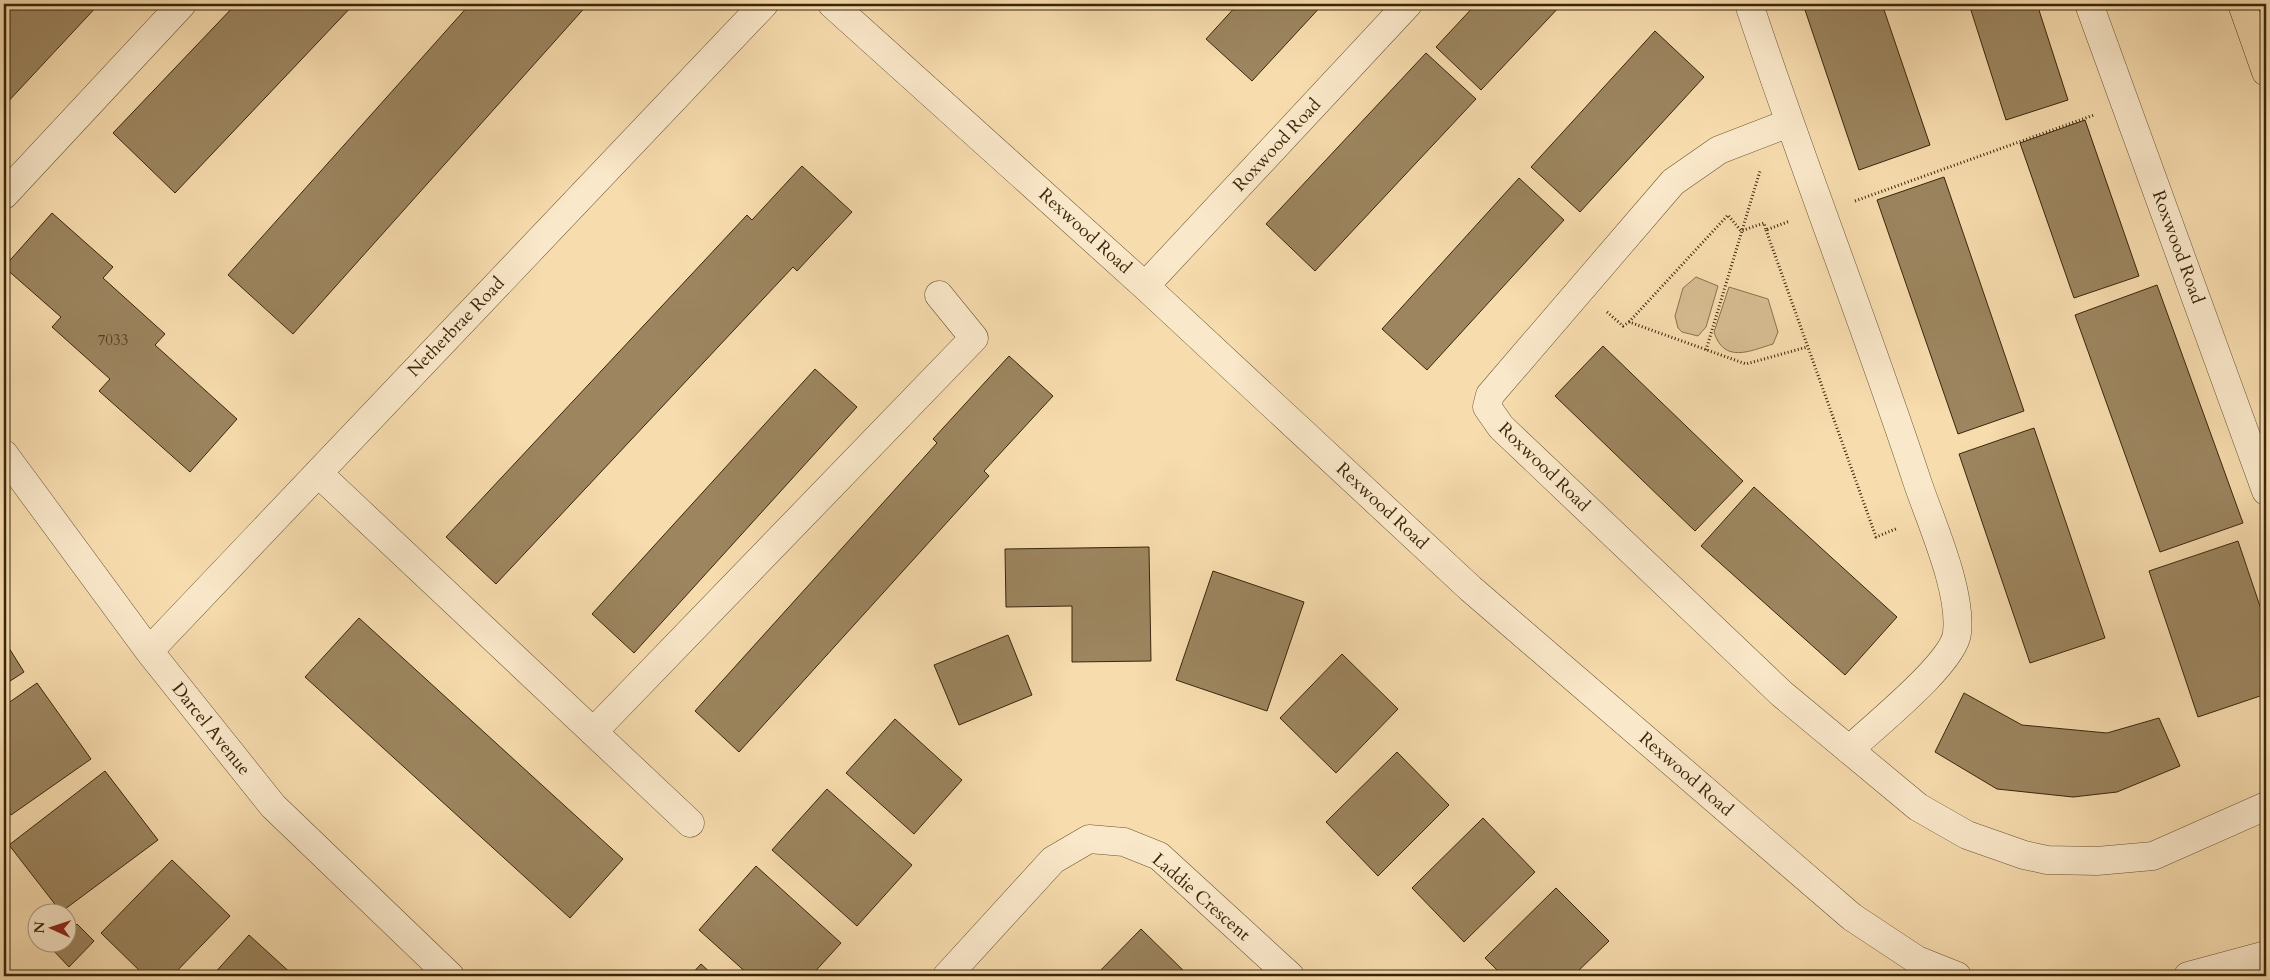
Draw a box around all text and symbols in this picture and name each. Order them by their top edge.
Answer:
street label: Roxwood Road [1227,93,1327,197]
street label: Rexwood Road [1033,182,1137,280]
street label: Roxwood Road [2146,187,2210,308]
street label: Netherbrae Road [402,271,511,383]
house number: 7033 [98,330,128,350]
street label: Roxwood Road [1493,417,1596,518]
street label: Rexwood Road [1331,457,1434,555]
street label: Darcel Avenue [166,677,256,781]
street label: Rexwood Road [1633,726,1739,822]
street label: Laddie Crescent [1146,847,1256,947]
north arrow [28,902,78,952]
text: N [30,921,49,934]

